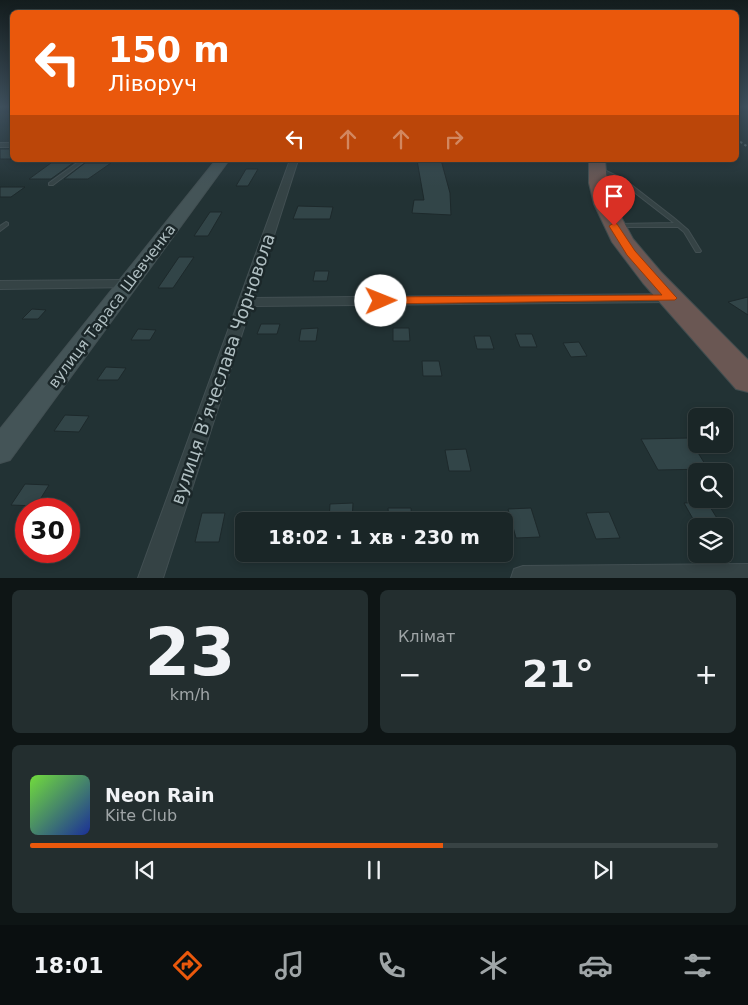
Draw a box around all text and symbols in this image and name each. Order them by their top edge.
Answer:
icon: left [25,30,90,95]
text: 150 m [108,30,230,70]
text: Ліворуч [108,71,197,96]
icon: left [281,125,309,153]
icon: ahead [334,125,362,153]
icon: ahead [387,125,415,153]
icon: right [440,125,468,153]
pin [593,175,635,226]
icon: arrive [600,182,628,210]
street label: вулиця Тараса Шевченка [44,220,180,392]
street label: вулиця Вʼячеслава Чорновола [166,230,279,507]
position arrow [354,274,406,326]
map controls [688,408,733,563]
button: sound [688,408,733,453]
button: search [688,463,733,508]
speed limit sign: 30 [15,498,80,563]
button: layers [688,518,733,563]
text: 18:02 · 1 хв · 230 m [268,526,480,548]
text: 23 [145,615,235,690]
text: Клімат [398,627,455,646]
text: 21° [522,652,594,696]
text: − [398,658,421,691]
text: + [695,658,718,691]
text: km/h [170,685,210,704]
text: Neon Rain [105,784,214,806]
text: Kite Club [105,806,177,825]
icon: previous [131,856,159,884]
icon: pause [360,856,388,884]
icon: next [589,856,617,884]
icon: directions [170,948,205,983]
icon: music [272,948,307,983]
icon: phone [374,948,409,983]
icon: climate [476,948,511,983]
icon: car [578,948,613,983]
icon: filters [680,948,715,983]
text: 18:01 [33,953,103,978]

